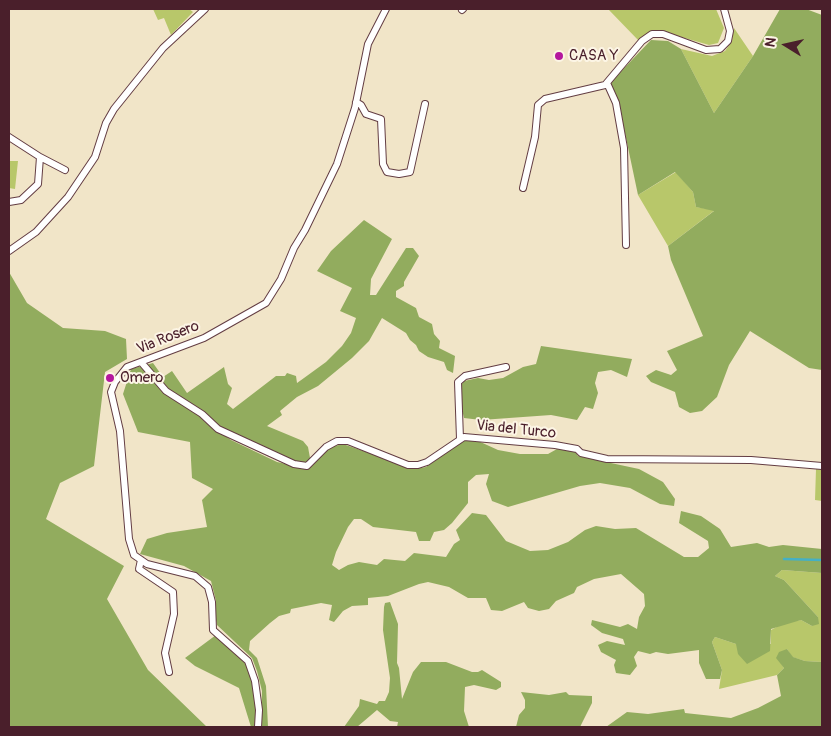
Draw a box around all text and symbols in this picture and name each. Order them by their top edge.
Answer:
north arrow [761,20,811,70]
text: N [762,36,780,48]
place label: CASA Y [569,47,618,65]
marker: CASA Y [553,50,565,62]
street label: Via Rosero [134,317,202,359]
place label: Omero [120,369,163,387]
marker: Omero [104,372,116,384]
street label: Via del Turco [475,417,557,443]

